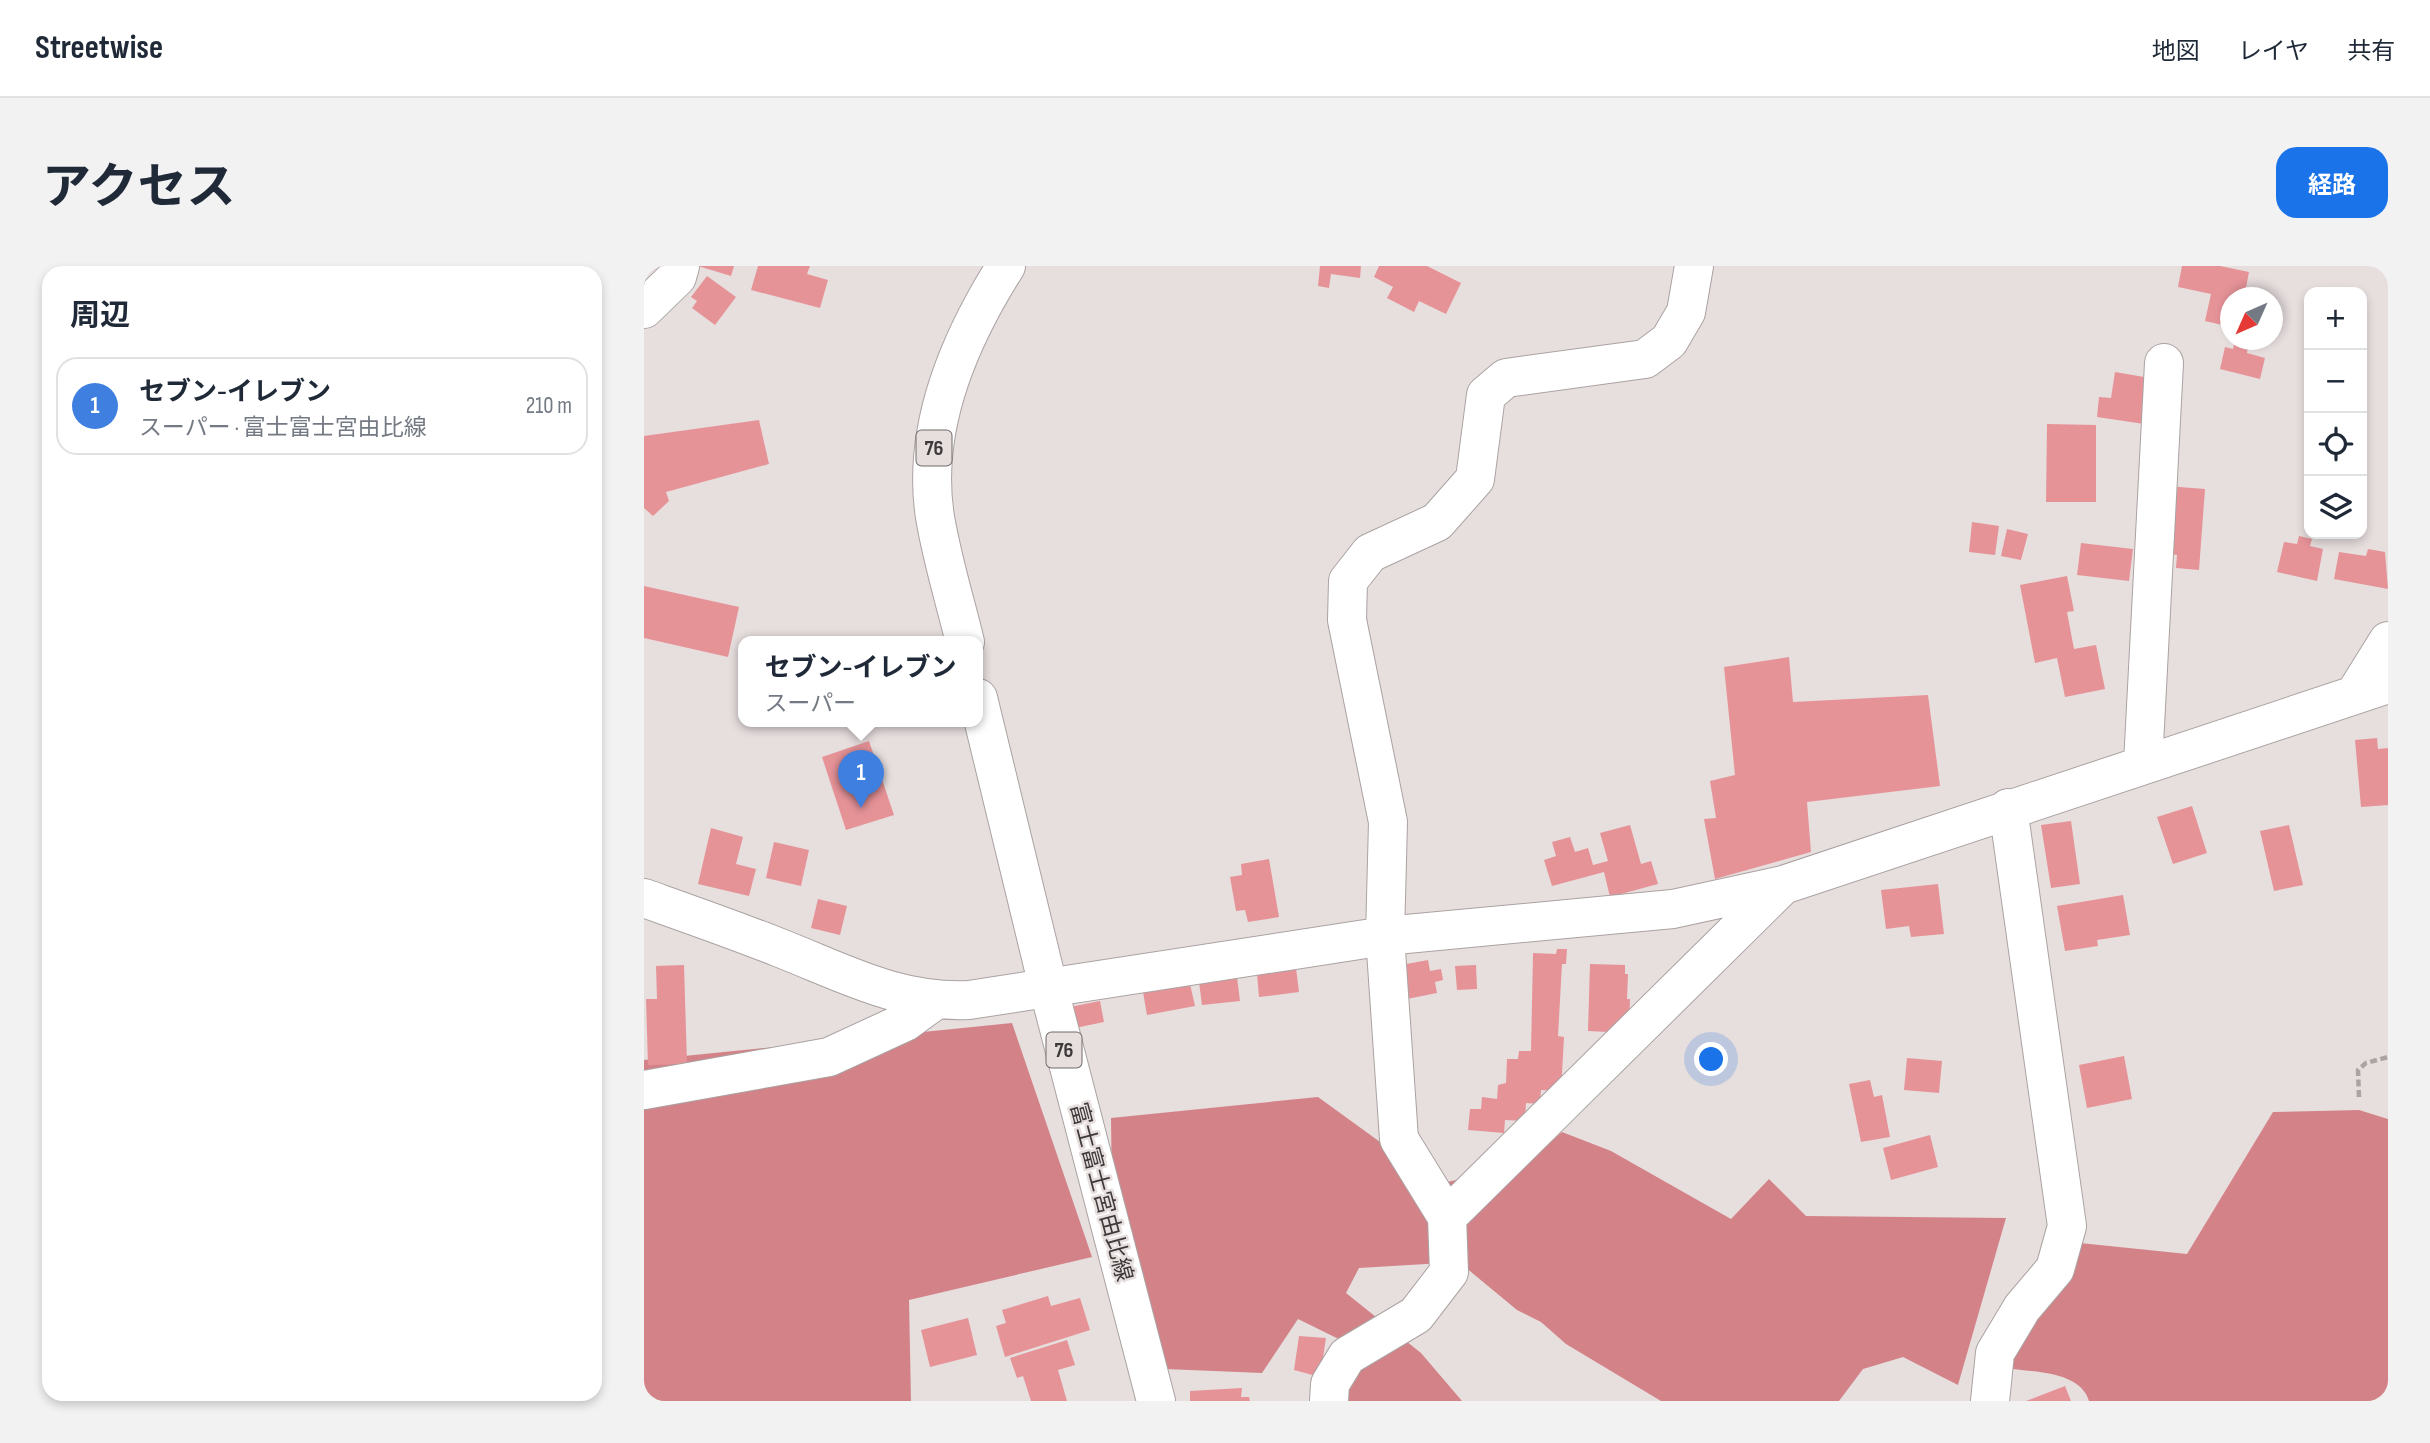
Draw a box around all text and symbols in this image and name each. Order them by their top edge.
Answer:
text: Streetwise [35,28,163,68]
text: 地図 [2152,37,2200,66]
text: レイヤ [2238,37,2309,66]
text: 共有 [2347,37,2395,66]
button: 経路 [2276,147,2388,218]
text: アクセス [42,159,236,218]
north arrow [2220,287,2283,350]
map controls [2304,287,2367,539]
button: + [2304,287,2367,350]
text: 周辺 [70,298,130,334]
button: − [2304,350,2367,413]
text: セブン-イレブン [139,377,331,408]
text: 1 [90,392,100,420]
text: 210 m [526,392,572,420]
button: locate [2304,413,2367,476]
text: スーパー · 富士富士宮由比線 [139,414,427,442]
road number: 76 [916,430,952,466]
button: layers [2304,476,2367,539]
popup [738,636,983,727]
text: セブン-イレブン [765,653,956,684]
text: スーパー [765,690,856,718]
pin: 1 [838,750,884,808]
road number: 76 [1046,1032,1082,1068]
your location [1694,1042,1728,1076]
street label: 富士富士宮由比線 [1064,1100,1138,1284]

